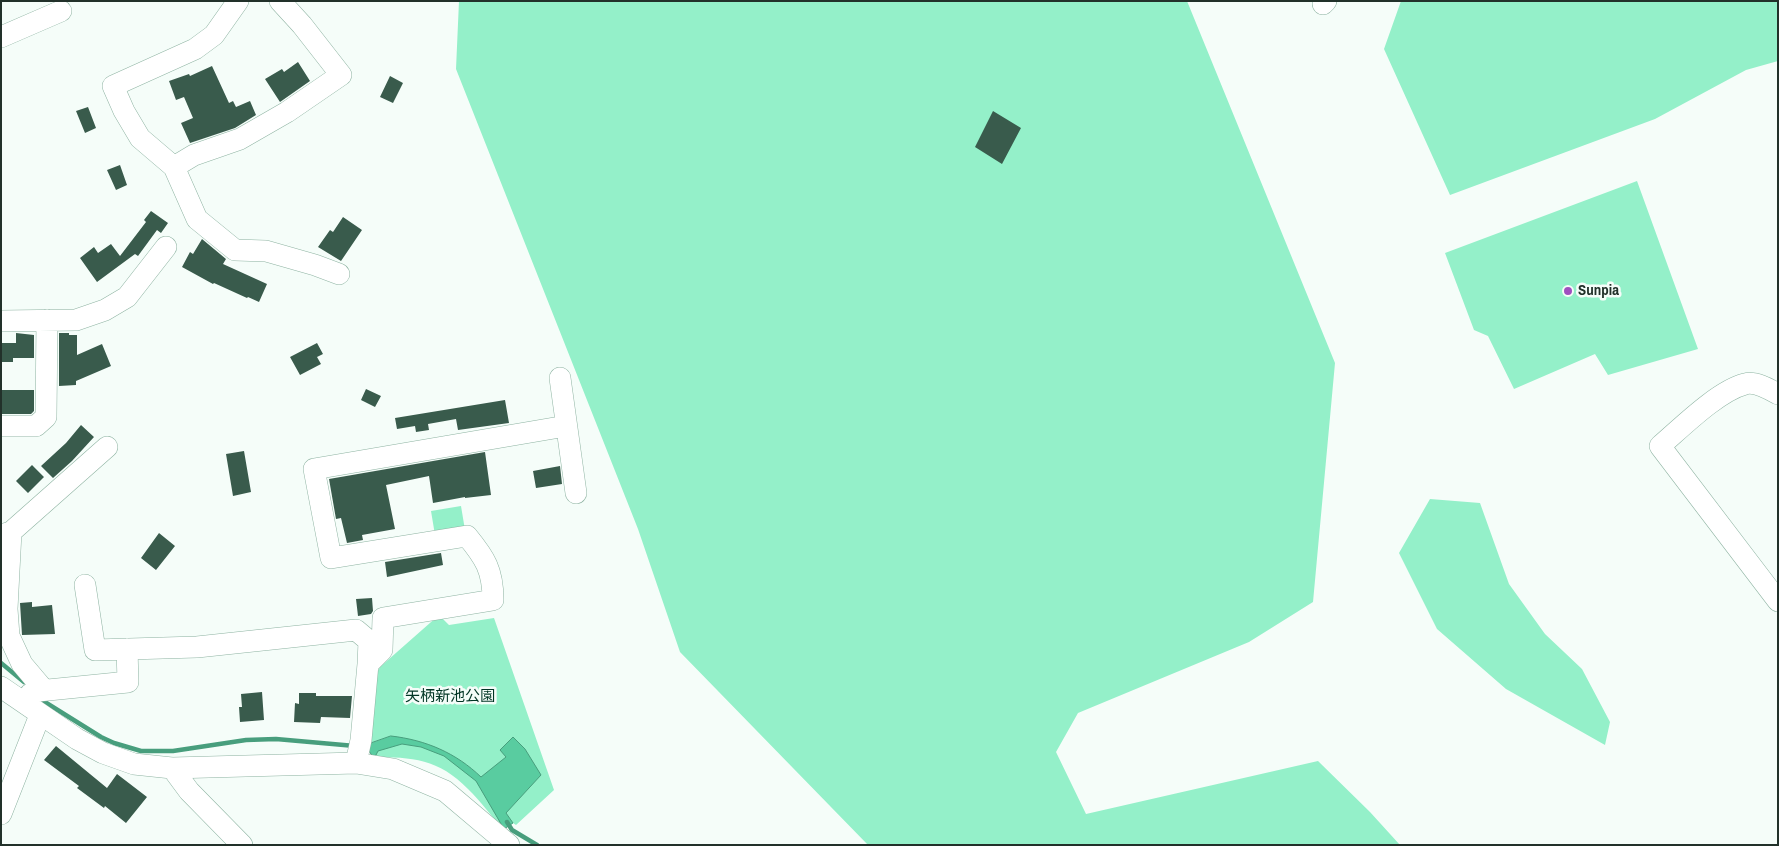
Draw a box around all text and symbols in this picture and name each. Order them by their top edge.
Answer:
place label: Sunpia [1578,282,1619,300]
marker: Sunpia [1562,285,1574,297]
park label: 矢柄新池公園 [405,688,495,706]

